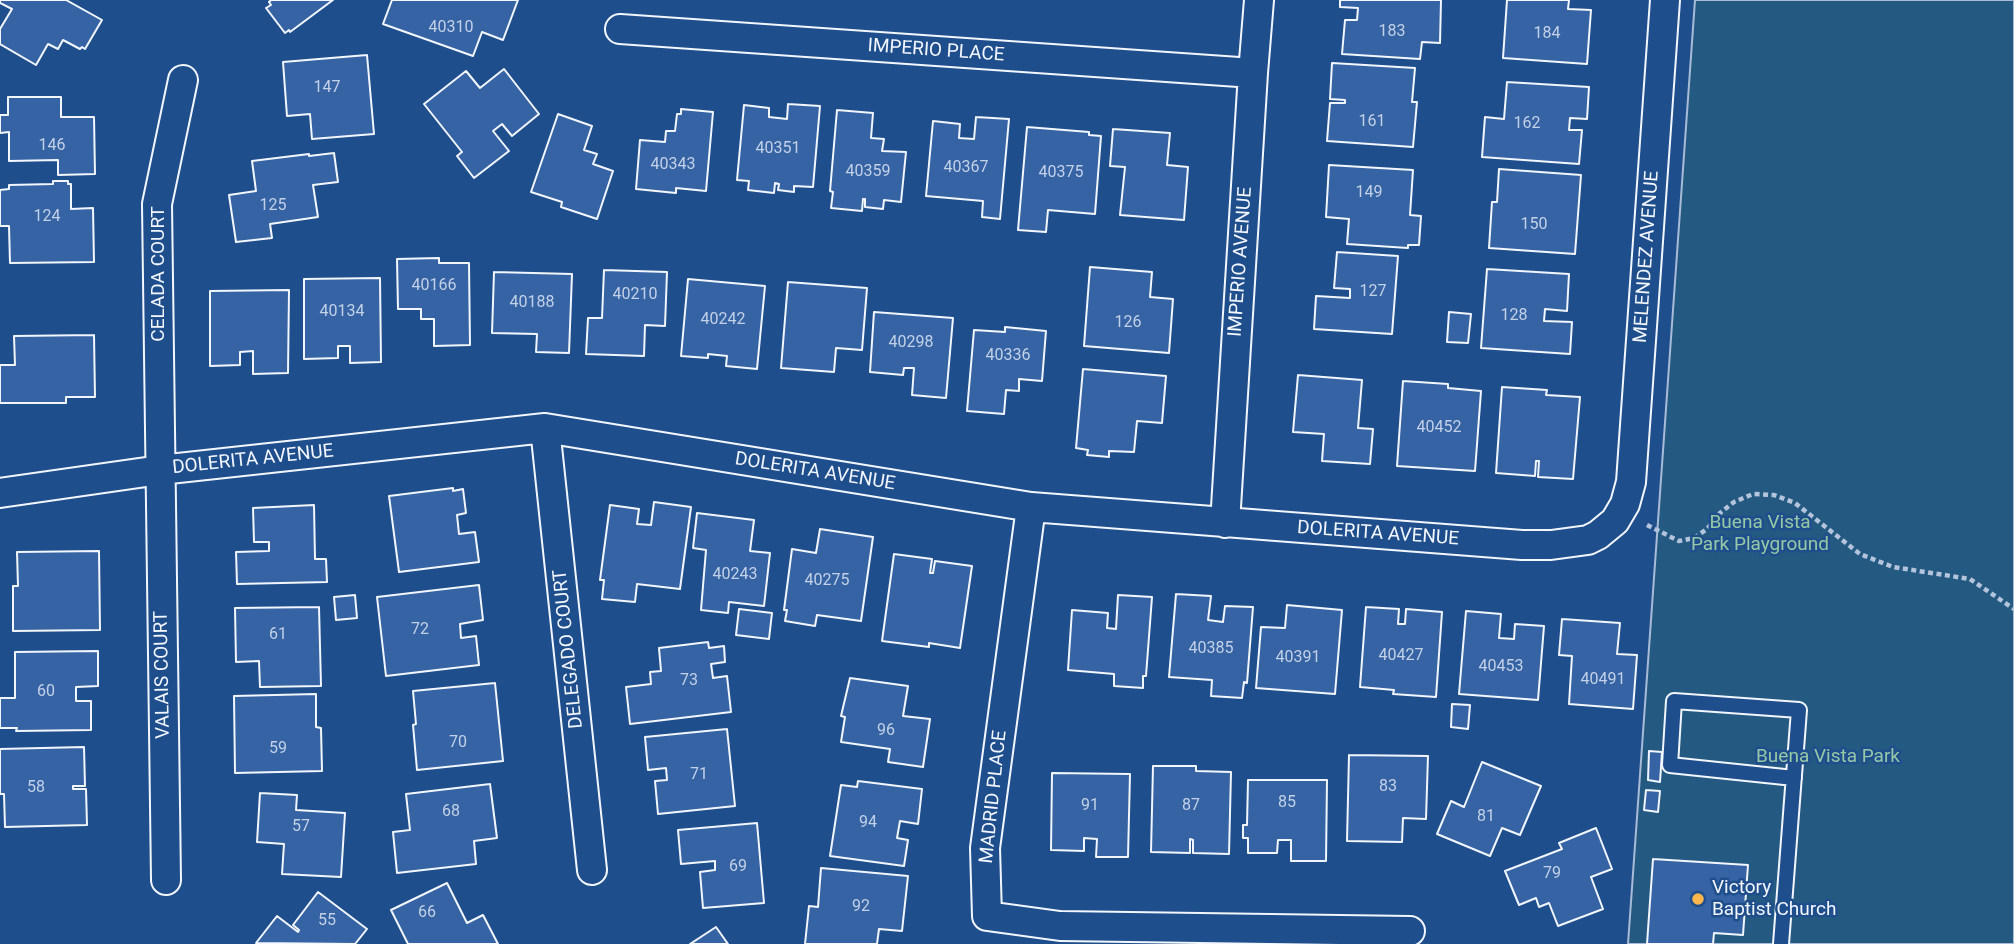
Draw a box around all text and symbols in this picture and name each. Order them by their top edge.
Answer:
house number: 40310 [429,18,473,38]
house number: 183 [1379,22,1405,42]
house number: 184 [1534,24,1560,44]
street label: IMPERIO PLACE [867,35,1005,67]
house number: 147 [314,78,340,98]
house number: 161 [1359,112,1385,132]
house number: 162 [1514,114,1540,134]
house number: 146 [39,136,65,156]
house number: 40351 [756,139,800,159]
house number: 40343 [651,155,695,175]
house number: 40367 [944,158,988,178]
house number: 40359 [846,162,890,182]
house number: 40375 [1039,163,1083,183]
street label: MELENDEZ AVENUE [1630,170,1664,344]
house number: 149 [1356,183,1382,203]
street label: IMPERIO AVENUE [1224,186,1258,338]
house number: 125 [260,196,286,216]
street label: CELADA COURT [148,206,170,342]
house number: 124 [34,207,60,227]
house number: 150 [1521,215,1547,235]
house number: 40166 [412,276,456,296]
house number: 127 [1360,282,1386,302]
house number: 40210 [613,285,657,305]
house number: 40188 [510,293,554,313]
house number: 40134 [320,302,364,322]
house number: 128 [1501,306,1527,326]
house number: 40242 [701,310,745,330]
house number: 126 [1115,313,1141,333]
house number: 40298 [889,333,933,353]
house number: 40336 [986,346,1030,366]
house number: 40452 [1417,418,1461,438]
street label: DOLERITA AVENUE [171,440,335,480]
street label: DOLERITA AVENUE [733,448,897,496]
park label: Buena Vista Park Playground [1691,512,1829,556]
street label: DOLERITA AVENUE [1296,517,1460,551]
house number: 40243 [713,565,757,585]
street label: DELEGADO COURT [549,568,589,730]
house number: 40275 [805,571,849,591]
street label: VALAIS COURT [150,611,176,739]
house number: 72 [411,620,429,640]
house number: 61 [269,625,287,645]
house number: 40385 [1189,639,1233,659]
house number: 40427 [1379,646,1423,666]
house number: 40391 [1276,648,1320,668]
house number: 40453 [1479,657,1523,677]
house number: 40491 [1581,670,1625,690]
house number: 73 [680,671,698,691]
house number: 60 [37,682,55,702]
house number: 96 [877,721,895,741]
street label: MADRID PLACE [976,729,1012,865]
house number: 70 [449,733,467,753]
house number: 59 [269,739,287,759]
park label: Buena Vista Park [1756,746,1900,768]
house number: 71 [690,765,708,785]
house number: 83 [1379,777,1397,797]
house number: 58 [27,778,45,798]
house number: 85 [1278,793,1296,813]
house number: 91 [1081,796,1099,816]
house number: 87 [1182,796,1200,816]
house number: 68 [442,802,460,822]
house number: 81 [1477,807,1495,827]
house number: 94 [859,813,877,833]
house number: 57 [292,817,310,837]
house number: 69 [729,857,747,877]
house number: 79 [1543,864,1561,884]
place label: Victory Baptist Church [1712,877,1836,921]
marker: Victory Baptist Church [1690,891,1706,907]
house number: 92 [852,897,870,917]
house number: 66 [418,903,436,923]
house number: 55 [318,911,336,931]

